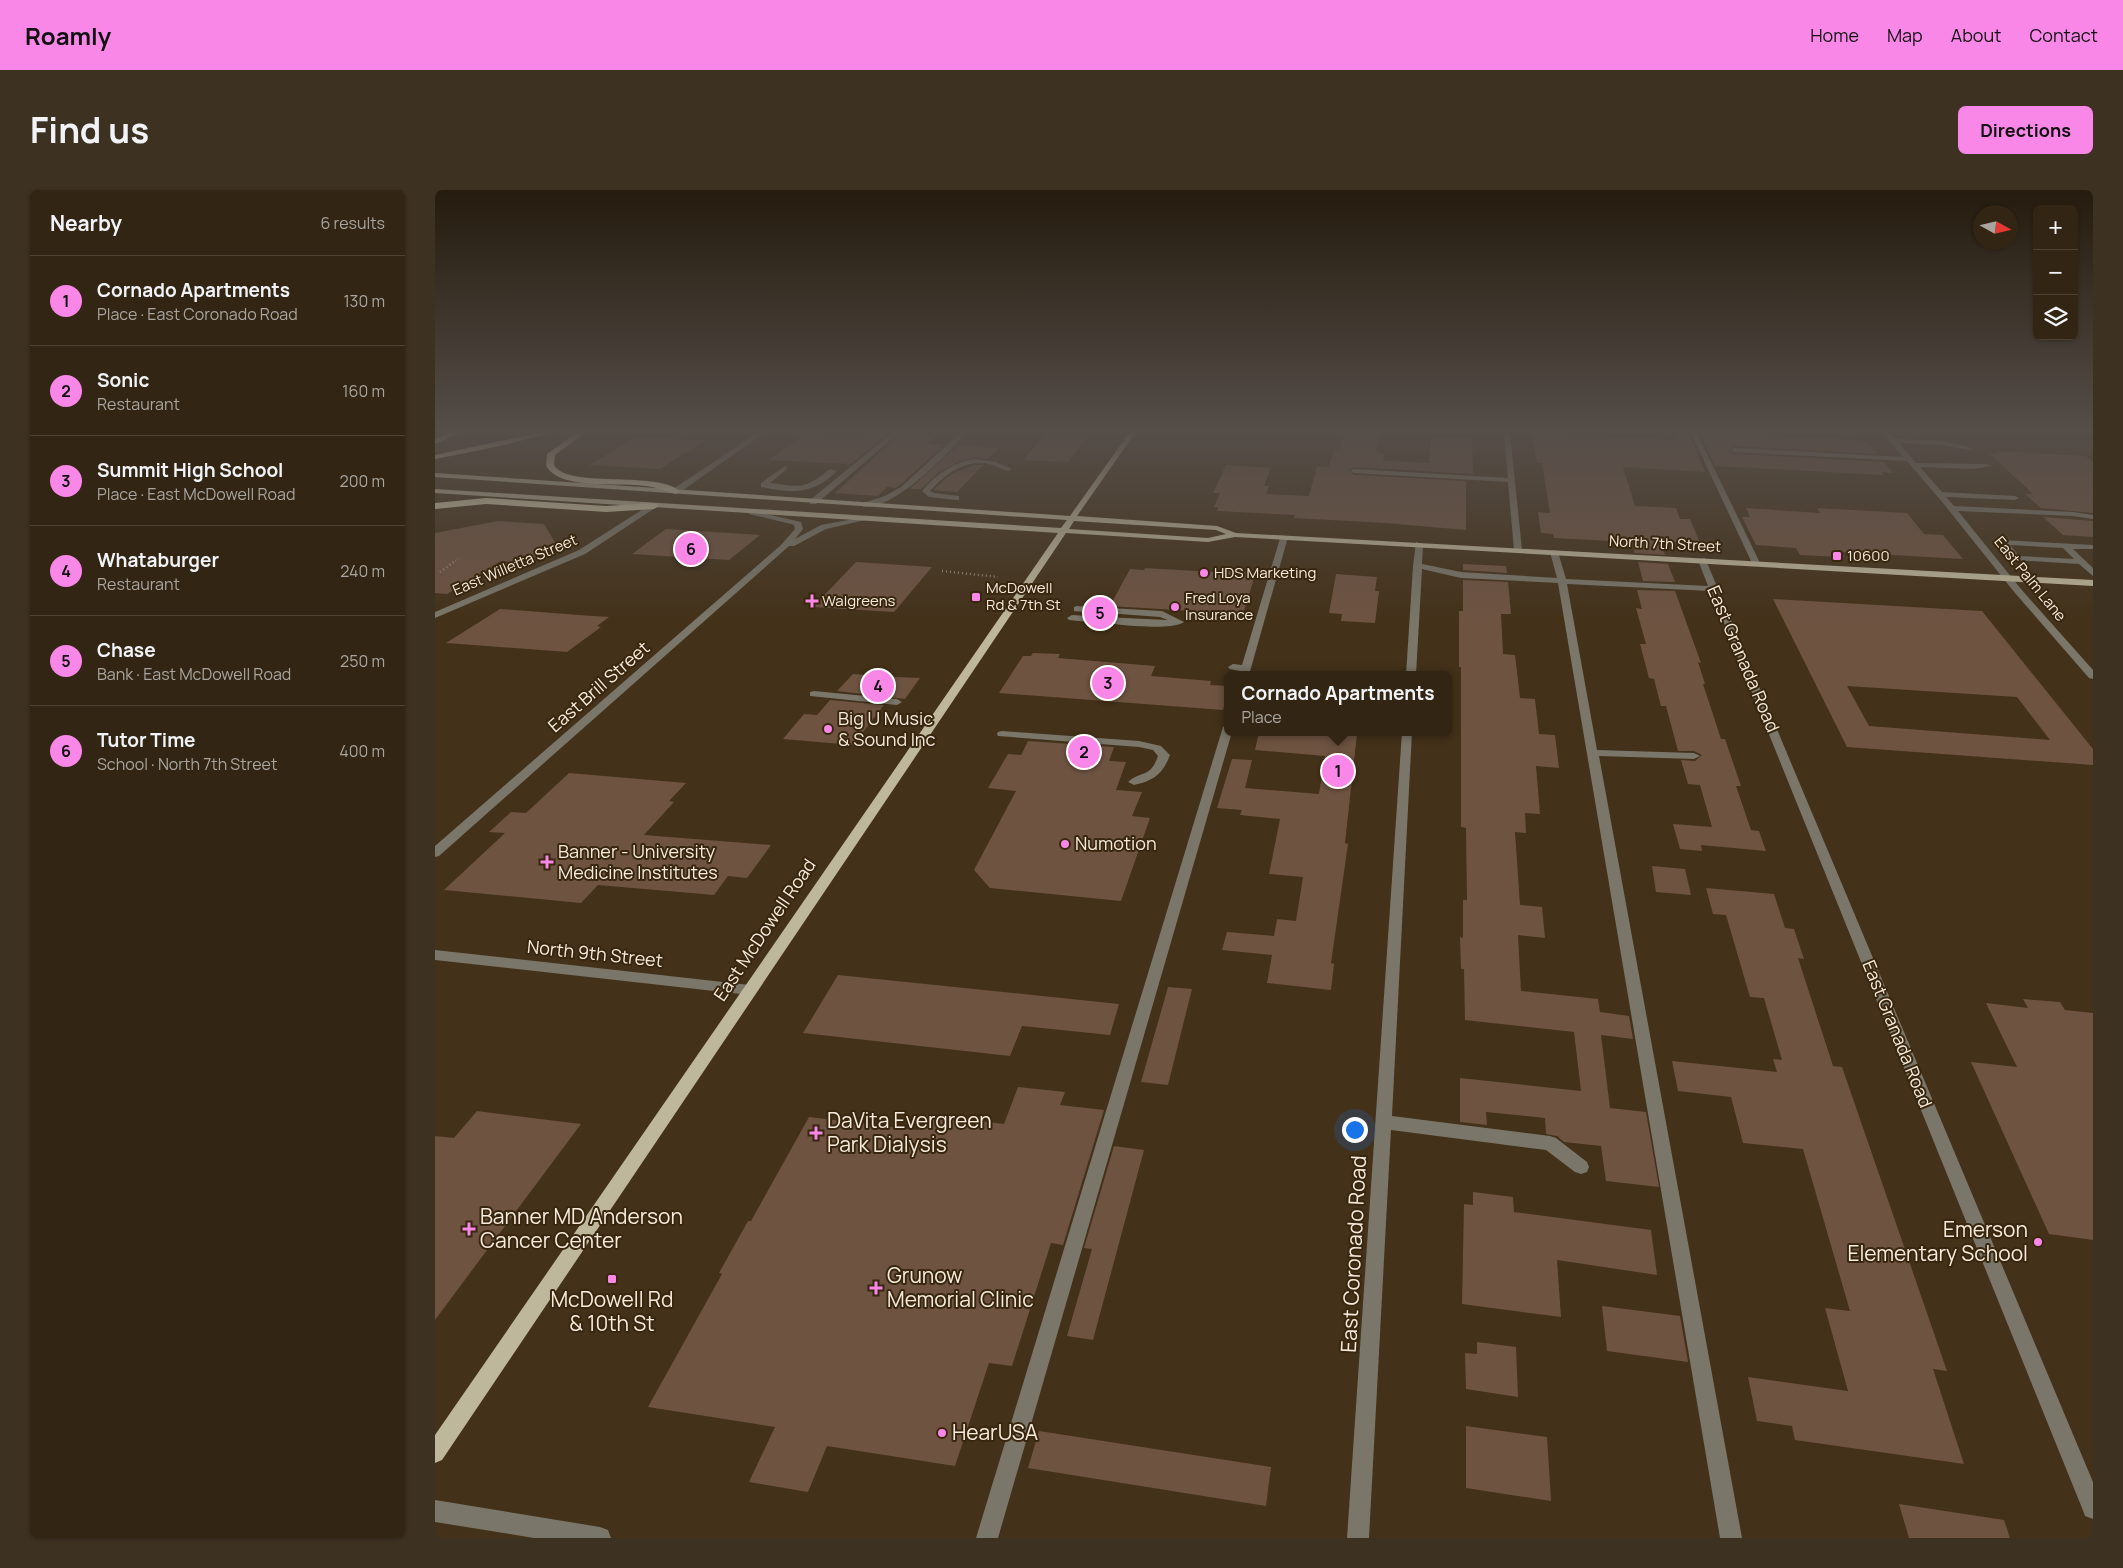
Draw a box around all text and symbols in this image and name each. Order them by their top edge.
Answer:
text: Roamly [25,19,111,52]
text: Home [1810,23,1859,47]
text: Map [1887,23,1923,47]
text: About [1951,23,2001,47]
text: Contact [2029,23,2098,47]
text: Find us [30,106,149,154]
button: Directions [1958,106,2093,154]
north arrow [1973,205,2018,250]
map controls [2033,205,2078,340]
button: + [2033,205,2078,250]
text: Nearby [50,209,122,237]
text: 6 results [320,212,385,234]
button: − [2033,250,2078,295]
text: Cornado Apartments [97,277,290,303]
text: 1 [62,290,70,312]
text: 130 m [343,290,385,312]
button: layers [2033,295,2078,340]
text: Place · East Coronado Road [97,303,298,325]
text: Sonic [97,367,149,393]
text: 2 [61,380,71,402]
text: 160 m [342,380,385,402]
text: Restaurant [97,393,180,415]
text: Summit High School [97,457,283,483]
text: 3 [61,470,71,492]
text: 200 m [340,470,385,492]
text: Place · East McDowell Road [97,483,295,505]
street label: East Willetta Street [449,529,580,600]
pin: 6 [675,530,707,568]
street label: North 7th Street [1609,530,1721,557]
street label: East Palm Lane [1990,532,2071,626]
place label: 10600 [1847,545,1890,566]
text: Whataburger [97,547,219,573]
marker: 10600 [1831,550,1843,562]
text: 4 [61,560,71,582]
text: 240 m [340,560,385,582]
place label: HDS Marketing [1214,562,1316,583]
marker: HDS Marketing [1198,567,1210,579]
text: Restaurant [97,573,180,595]
place label: McDowell Rd & 7th St [986,577,1061,615]
street label: East Granada Road [1702,582,1786,736]
place label: Fred Loya Insurance [1185,587,1254,625]
place label: Walgreens [822,590,896,611]
marker: McDowell Rd & 7th St [970,591,982,603]
pin: 5 [1084,594,1116,632]
marker: Walgreens [806,595,818,607]
marker: Fred Loya Insurance [1169,601,1181,613]
street label: East Brill Street [543,635,654,737]
text: Chase [97,637,156,663]
text: 5 [61,650,71,672]
text: 250 m [340,650,385,672]
text: Bank · East McDowell Road [97,663,291,685]
pin: 3 [1092,664,1124,702]
pin: 4 [862,667,894,705]
popup [1224,671,1452,736]
text: Cornado Apartments [1241,680,1435,706]
place label: Big U Music & Sound Inc [838,706,935,751]
text: Place [1241,706,1282,728]
marker: Big U Music & Sound Inc [822,723,834,735]
text: Tutor Time [97,727,196,753]
pin: 2 [1068,733,1100,771]
text: 6 [61,740,71,762]
text: 400 m [339,740,385,762]
pin: 1 [1322,752,1354,790]
text: School · North 7th Street [97,753,277,775]
place label: Numotion [1075,831,1157,855]
marker: Numotion [1059,838,1071,850]
place label: Banner - University Medicine Institutes [558,839,718,884]
street label: East McDowell Road [708,854,821,1005]
marker: Banner - University Medicine Institutes [540,855,554,869]
street label: North 9th Street [526,934,664,972]
street label: East Granada Road [1857,956,1938,1111]
place label: DaVita Evergreen Park Dialysis [827,1106,992,1158]
your location [1342,1117,1368,1143]
marker: DaVita Evergreen Park Dialysis [809,1126,823,1140]
street label: East Coronado Road [1334,1155,1372,1353]
place label: Banner MD Anderson Cancer Center [480,1202,683,1254]
place label: Emerson Elementary School [1847,1215,2028,1267]
marker: Banner MD Anderson Cancer Center [462,1222,476,1236]
marker: Emerson Elementary School [2032,1236,2044,1248]
place label: Grunow Memorial Clinic [887,1261,1034,1313]
marker: McDowell Rd & 10th St [606,1273,618,1285]
marker: Grunow Memorial Clinic [869,1281,883,1295]
place label: McDowell Rd & 10th St [550,1285,674,1337]
place label: HearUSA [952,1418,1038,1446]
marker: HearUSA [936,1427,948,1439]

